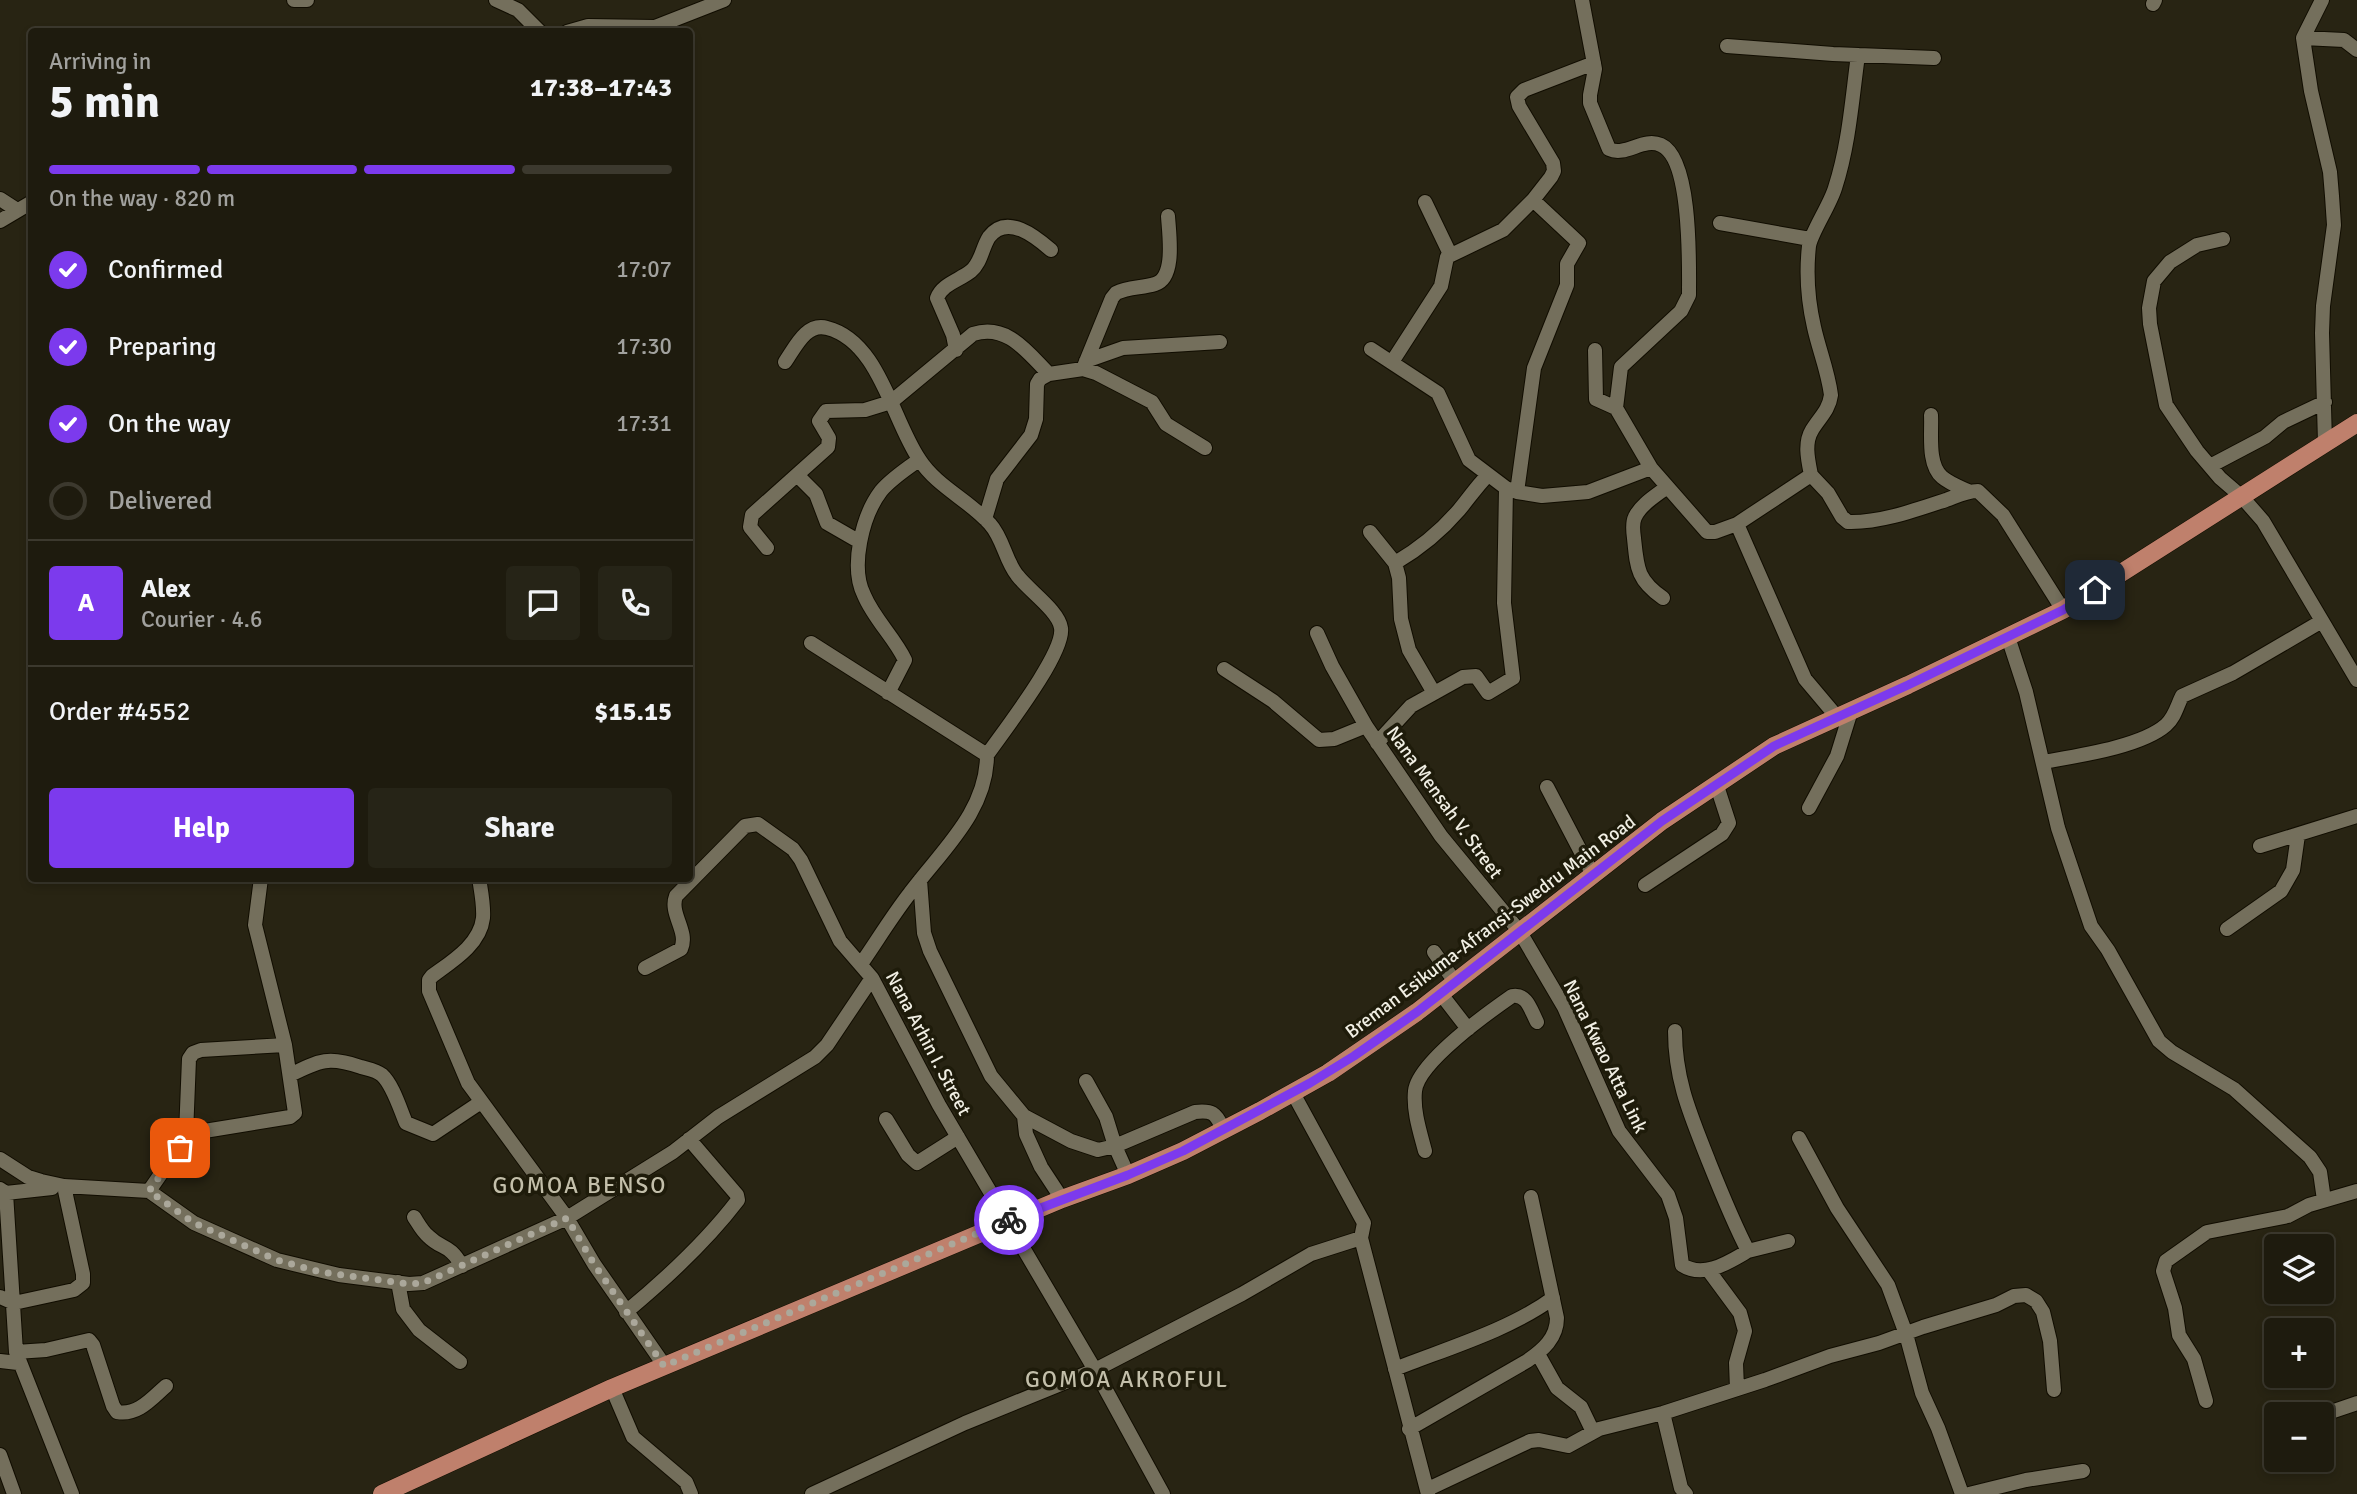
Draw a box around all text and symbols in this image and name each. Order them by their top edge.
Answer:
text: Arriving in [49,47,151,76]
text: 17:38–17:43 [530,72,672,104]
text: 5 min [49,74,160,130]
text: On the way · 820 m [49,184,235,213]
icon: check [49,251,87,289]
text: Confirmed [108,254,223,286]
text: 17:07 [616,255,672,284]
icon: check [49,328,87,366]
text: Preparing [108,331,216,363]
text: 17:30 [616,332,672,361]
icon: check [49,405,87,443]
text: On the way [108,408,231,440]
text: 17:31 [616,409,672,438]
text: Delivered [108,485,213,517]
pin [2065,560,2125,620]
button: chat [506,566,580,640]
button: phone [598,566,672,640]
icon: home [2076,571,2114,609]
text: Alex [141,573,191,605]
text: A [78,587,94,619]
text: Courier · 4.6 [141,605,262,634]
text: Order #4552 [49,696,190,728]
text: $15.15 [594,696,672,728]
street label: Nana Mensah V. Street [1381,722,1508,884]
button: Help [49,788,354,868]
button: Share [368,788,672,868]
street label: Breman Esikuma-Afransi-Swedru Main Road [1341,810,1640,1044]
street label: Nana Arhin I. Street [880,967,976,1120]
street label: Nana Kwao Atta Link [1558,976,1653,1138]
pin [150,1118,210,1178]
icon: bag [161,1129,199,1167]
district label: GOMOA BENSO [493,1171,667,1200]
courier [974,1185,1044,1255]
icon: bike [990,1201,1028,1239]
map controls [2264,1234,2334,1472]
button: layers [2264,1234,2334,1304]
button: + [2264,1318,2334,1388]
district label: GOMOA AKROFUL [1025,1365,1229,1394]
button: − [2264,1402,2334,1472]

